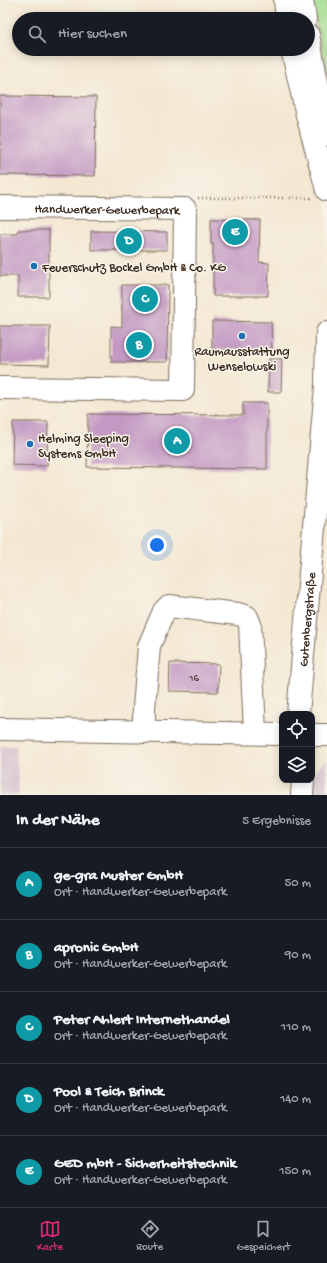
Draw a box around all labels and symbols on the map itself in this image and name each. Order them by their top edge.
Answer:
street label: Handwerker-Gewerbepark [34,202,181,219]
pin: E [222,217,248,247]
pin: D [116,226,142,256]
marker: Feuerschutz Bockel GmbH & Co. KG [29,261,39,271]
place label: Feuerschutz Bockel GmbH & Co. KG [41,261,226,276]
pin: C [132,284,158,314]
pin: B [126,330,152,360]
marker: Raumausstattung Wenselowski [237,331,247,341]
place label: Raumausstattung Wenselowski [194,345,290,375]
pin: A [164,426,190,456]
place label: Helming Sleeping Systems GmbH [38,432,129,462]
marker: Helming Sleeping Systems GmbH [25,439,35,449]
your location [147,535,167,555]
street label: Gutenbergstraße [297,571,320,667]
house number: 16 [188,673,199,685]

